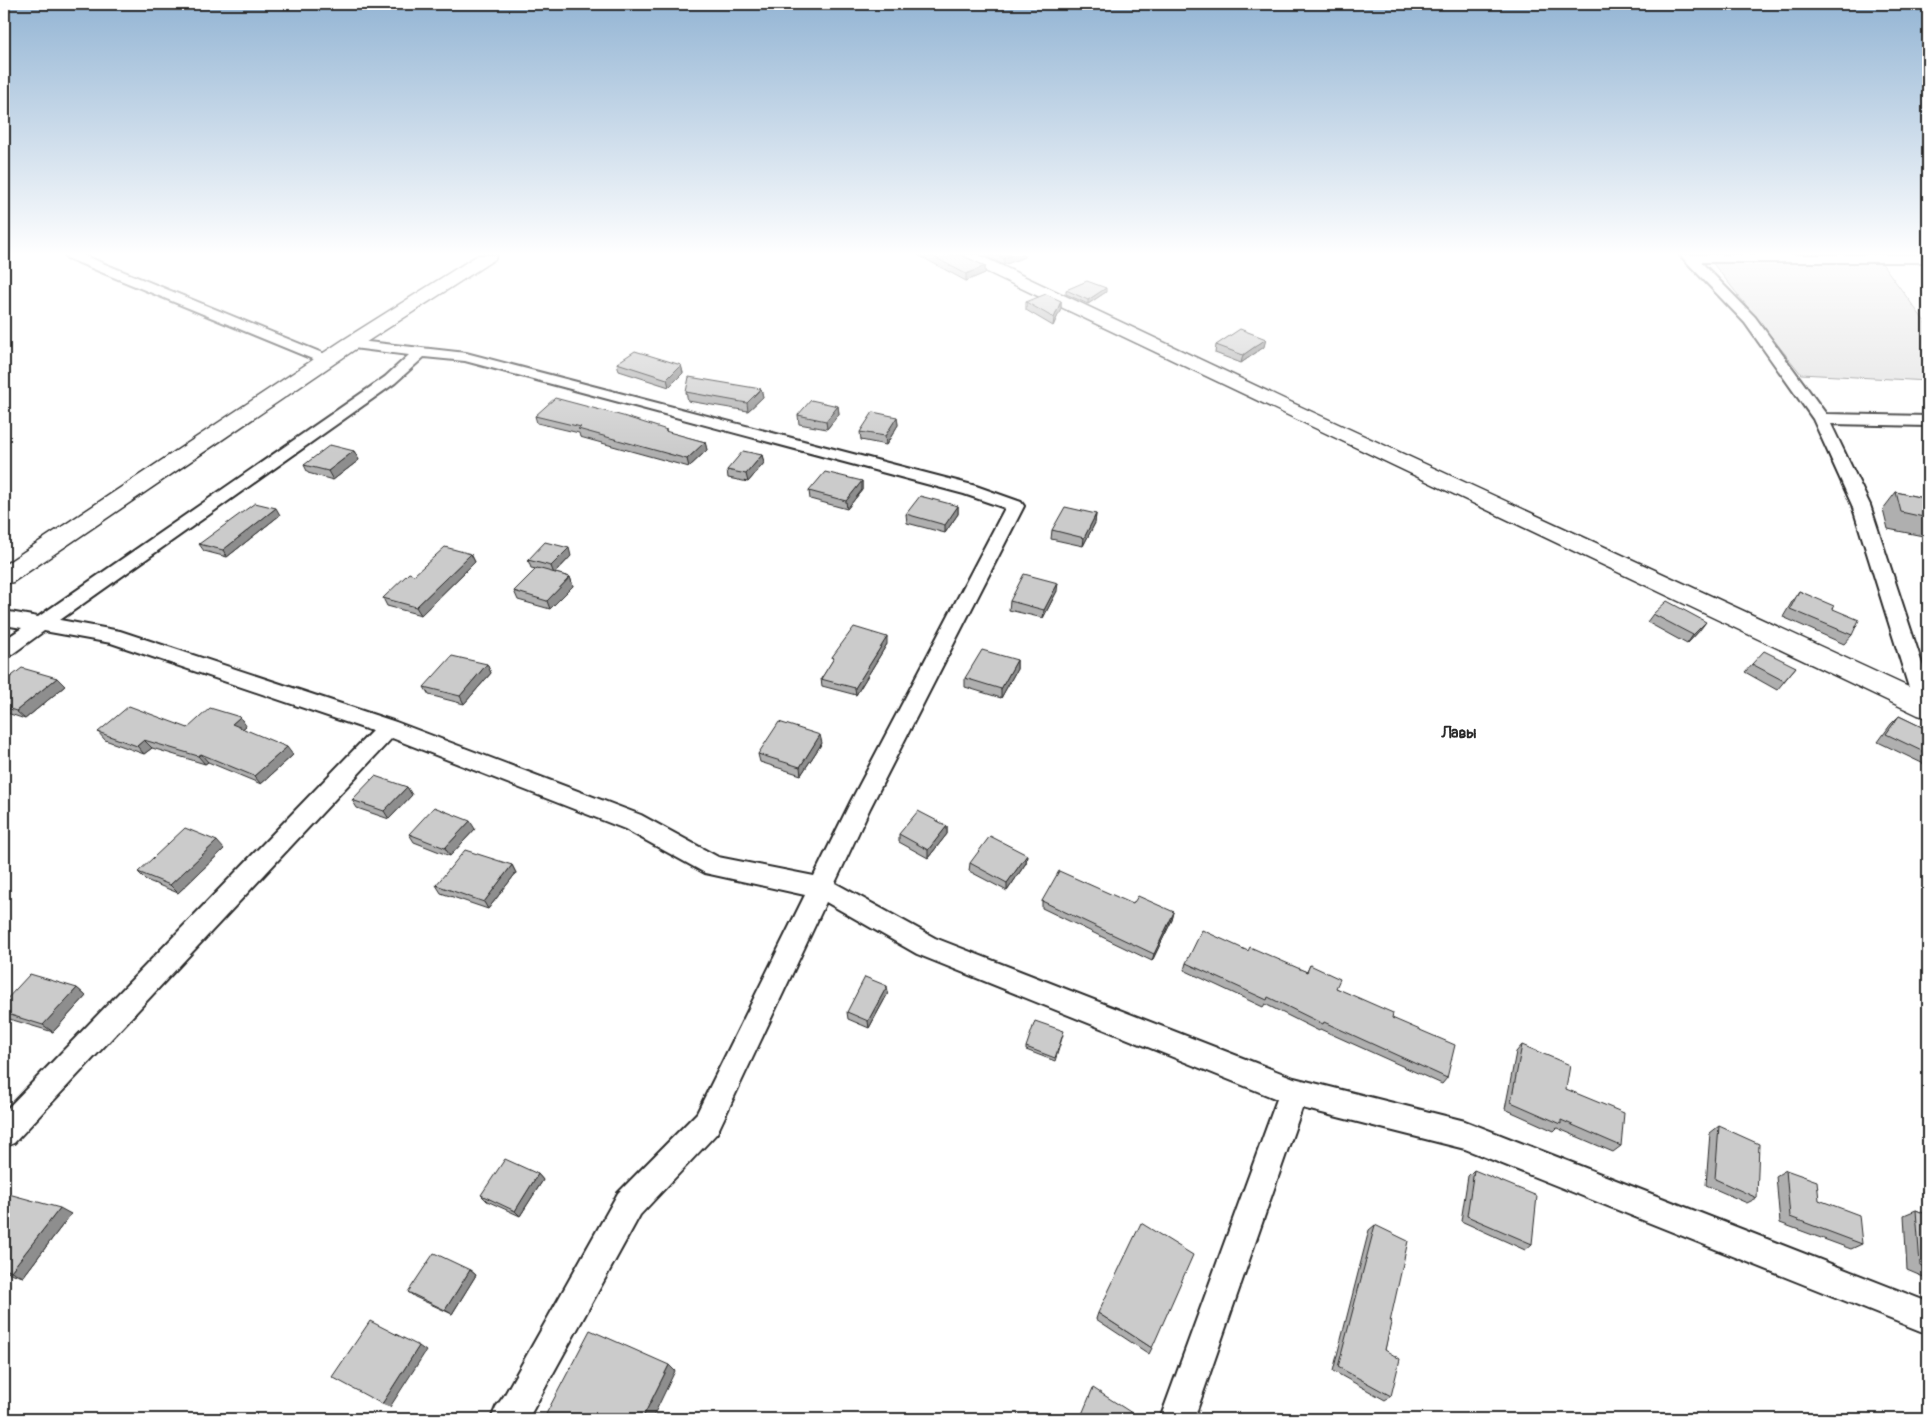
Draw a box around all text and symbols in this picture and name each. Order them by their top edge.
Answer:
district label: Лавы [1440,723,1477,743]

